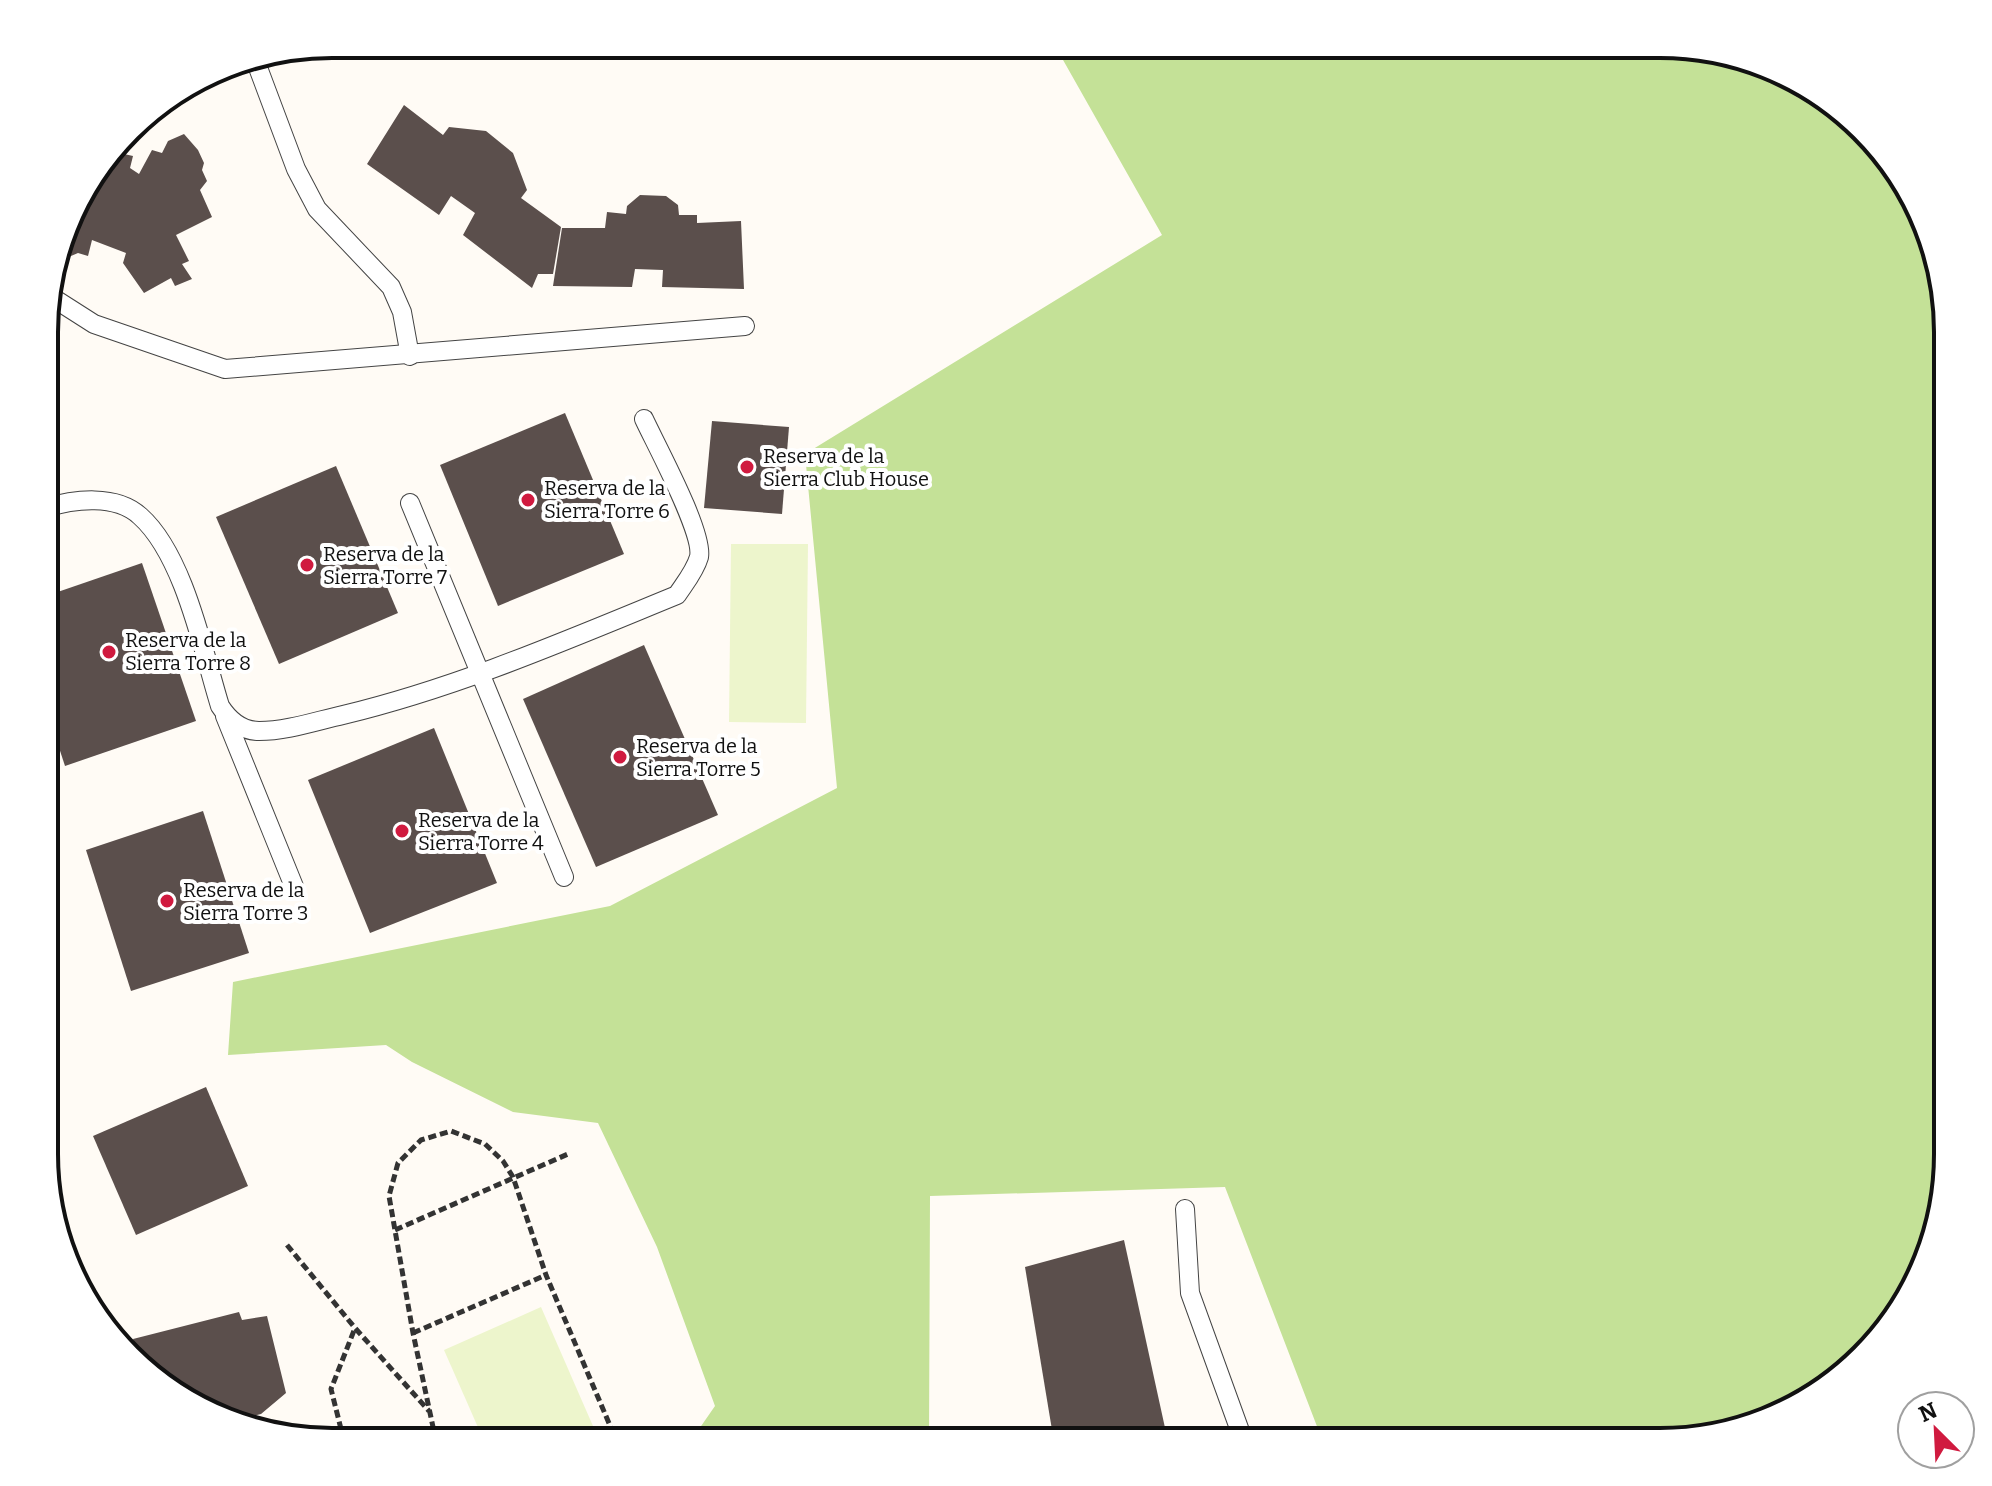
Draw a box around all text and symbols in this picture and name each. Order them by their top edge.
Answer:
place label: Reserva de la Sierra Club House [763,444,929,491]
marker: Reserva de la Sierra Club House [738,458,756,476]
place label: Reserva de la Sierra Torre 6 [544,476,670,523]
marker: Reserva de la Sierra Torre 6 [519,491,537,509]
place label: Reserva de la Sierra Torre 7 [323,542,447,589]
marker: Reserva de la Sierra Torre 7 [298,556,316,574]
place label: Reserva de la Sierra Torre 8 [125,628,251,675]
marker: Reserva de la Sierra Torre 8 [100,643,118,661]
place label: Reserva de la Sierra Torre 5 [636,734,761,781]
marker: Reserva de la Sierra Torre 5 [611,748,629,766]
place label: Reserva de la Sierra Torre 4 [418,808,544,855]
marker: Reserva de la Sierra Torre 4 [393,822,411,840]
place label: Reserva de la Sierra Torre 3 [183,878,308,925]
marker: Reserva de la Sierra Torre 3 [158,892,176,910]
north arrow [1896,1390,1976,1470]
text: N [1915,1396,1941,1428]

